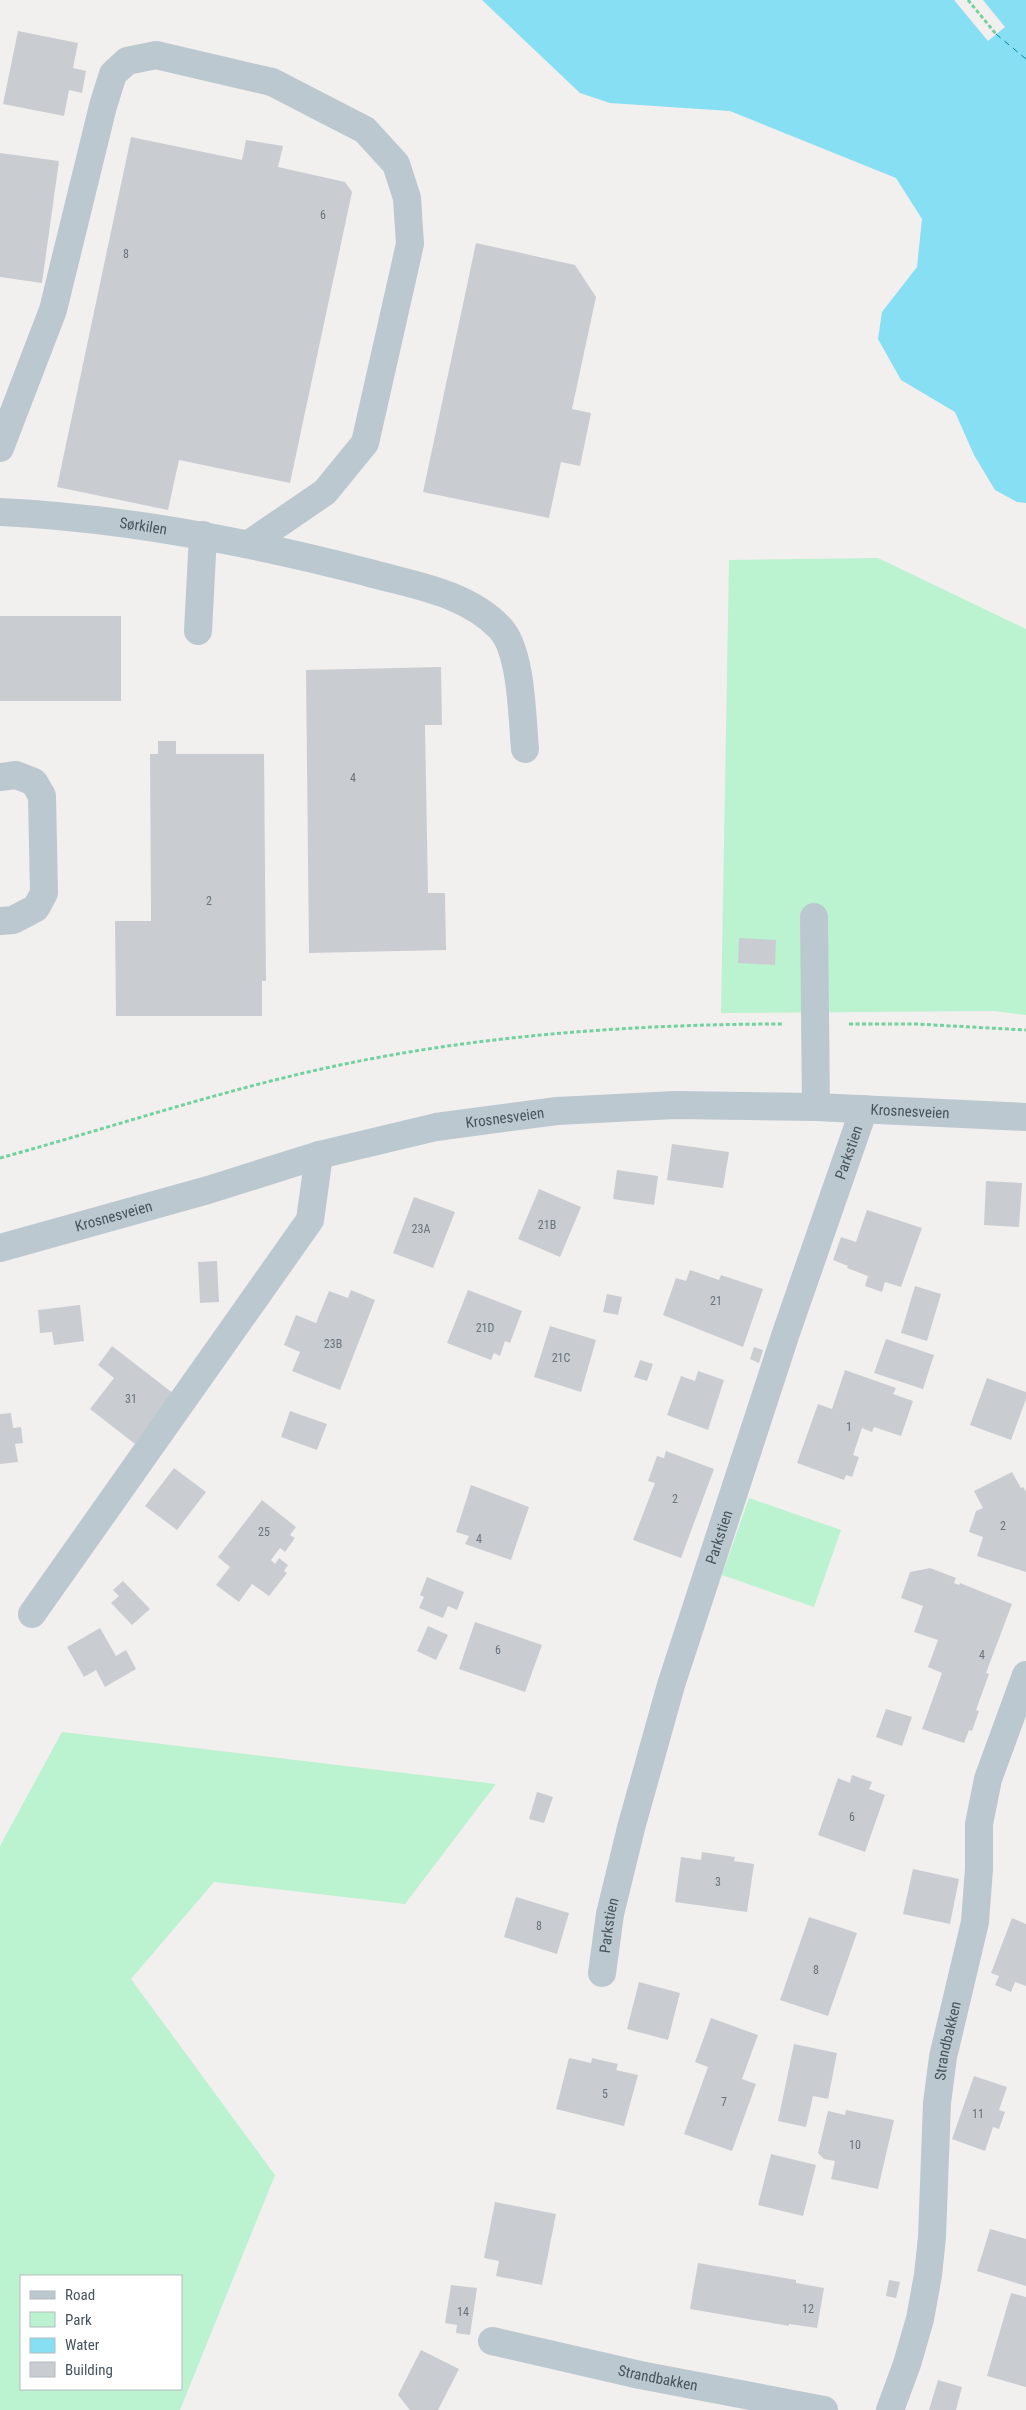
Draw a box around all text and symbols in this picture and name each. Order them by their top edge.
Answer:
house number: 6 [320,208,326,222]
house number: 8 [123,247,129,261]
street label: Sørkilen [118,514,168,539]
house number: 4 [350,771,356,785]
house number: 2 [206,894,212,908]
street label: Krosnesveien [870,1101,950,1122]
street label: Krosnesveien [464,1104,545,1132]
street label: Parkstien [831,1123,867,1182]
street label: Krosnesveien [73,1197,154,1236]
house number: 21B [538,1218,556,1232]
house number: 23A [412,1222,430,1236]
house number: 21 [710,1294,722,1308]
house number: 21D [476,1321,494,1335]
house number: 23B [324,1337,342,1351]
house number: 21C [552,1351,571,1365]
house number: 31 [125,1392,137,1406]
house number: 1 [846,1420,852,1434]
house number: 2 [672,1492,678,1506]
street label: Parkstien [702,1508,736,1567]
house number: 2 [1000,1519,1006,1533]
house number: 25 [258,1525,270,1539]
house number: 4 [476,1532,482,1546]
house number: 6 [495,1643,501,1657]
house number: 4 [979,1648,985,1662]
house number: 6 [849,1810,855,1824]
house number: 3 [715,1875,721,1889]
street label: Parkstien [596,1896,623,1954]
house number: 8 [536,1919,542,1933]
house number: 8 [813,1963,819,1977]
street label: Strandbakken [931,1999,965,2082]
house number: 5 [602,2087,608,2101]
house number: 7 [721,2095,727,2109]
house number: 11 [972,2107,984,2121]
house number: 10 [849,2138,861,2152]
legend [20,2275,182,2390]
text: Road [65,2286,95,2304]
house number: 12 [802,2302,814,2316]
house number: 14 [457,2305,469,2319]
text: Park [65,2311,92,2329]
text: Water [65,2336,100,2354]
text: Building [65,2361,113,2379]
street label: Strandbakken [616,2361,699,2395]

